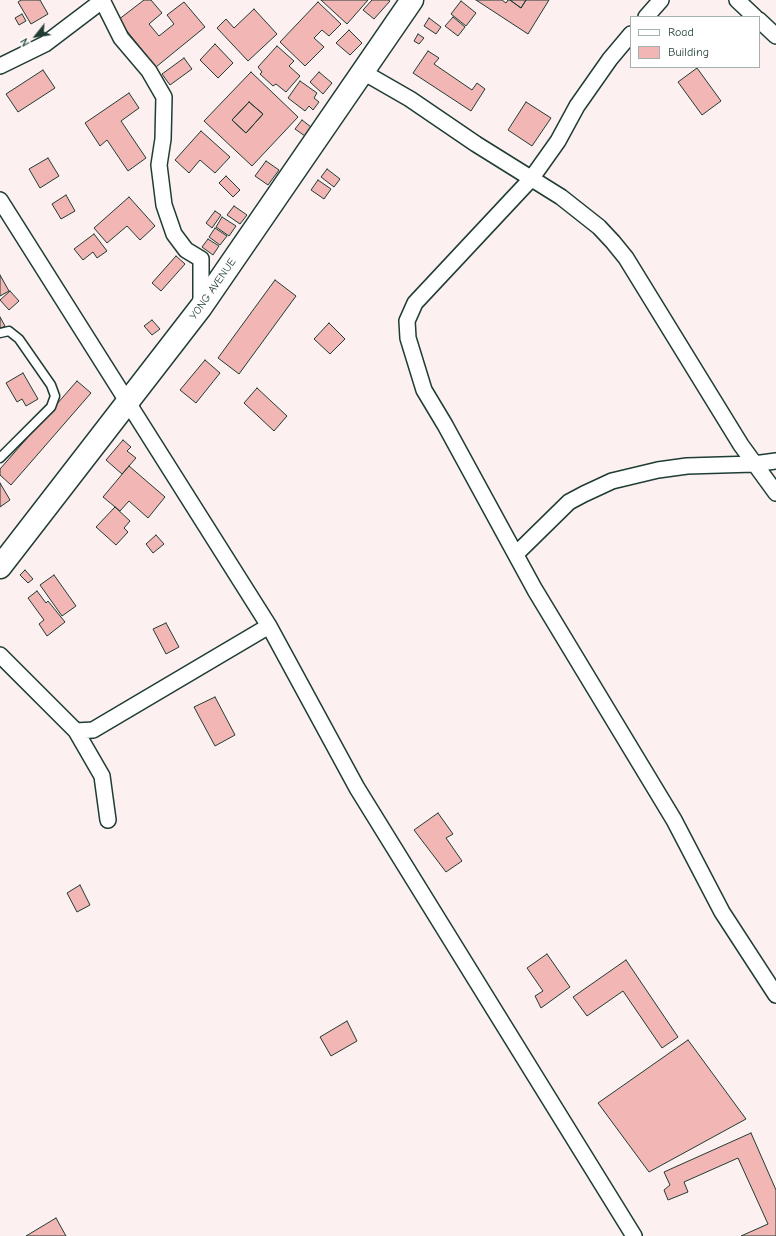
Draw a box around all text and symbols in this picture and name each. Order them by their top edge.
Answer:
north arrow [16,16,56,56]
legend [630,16,760,68]
text: Road [668,25,694,39]
text: N [18,36,33,49]
text: Building [668,45,709,59]
street label: YONG AVENUE [187,256,239,322]

